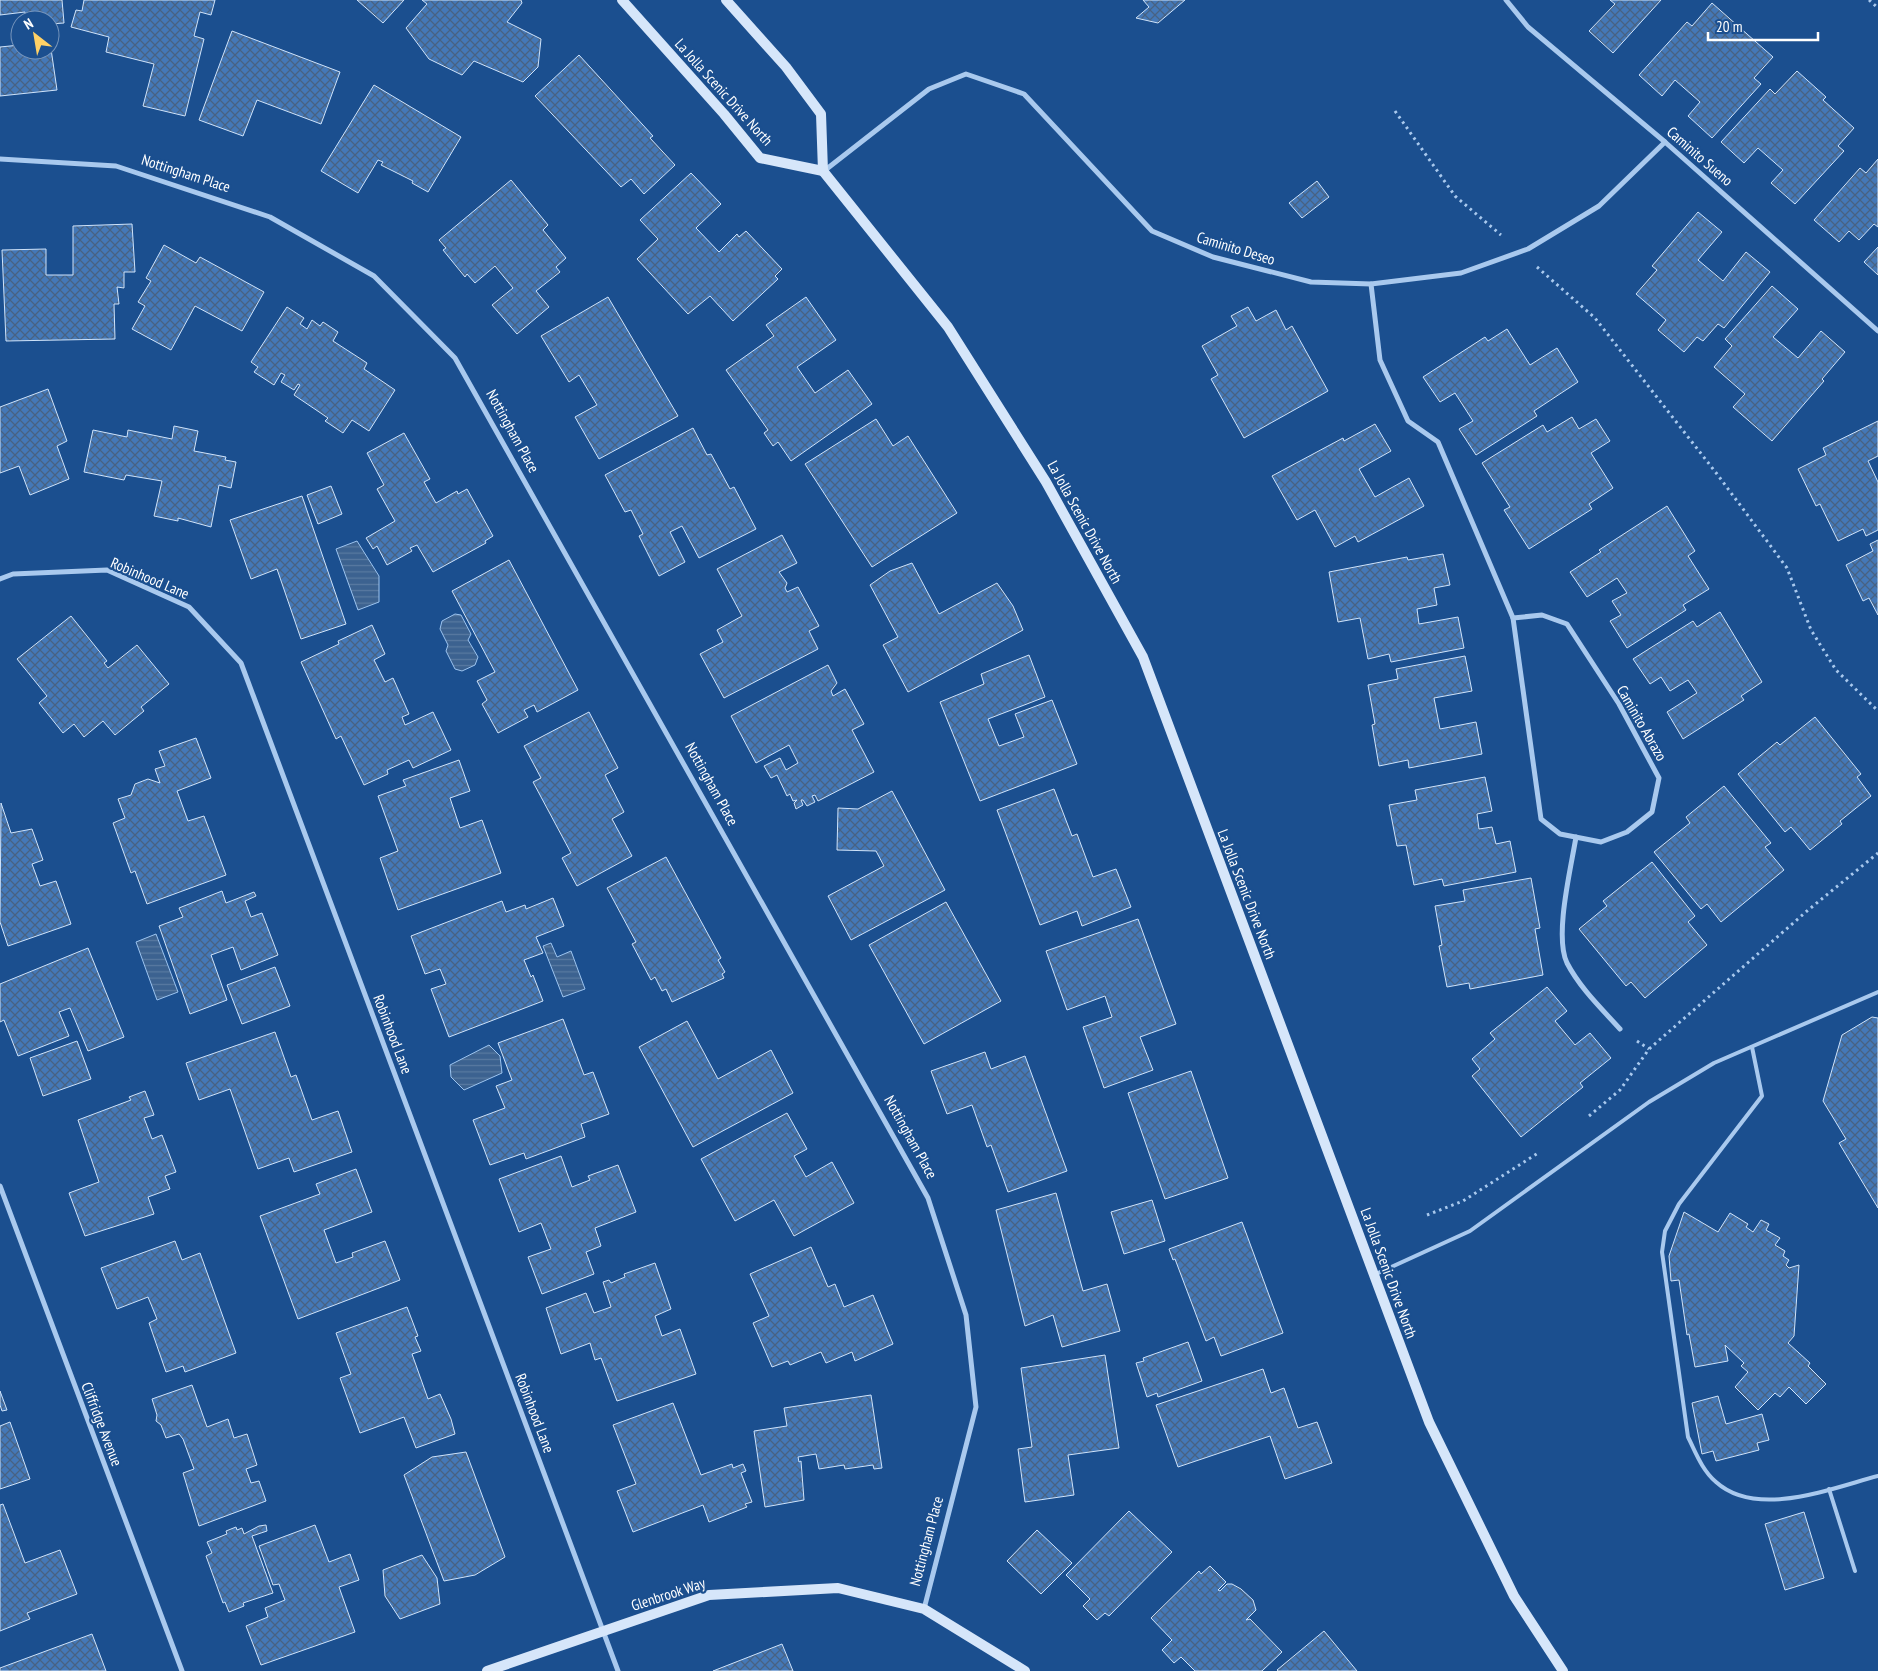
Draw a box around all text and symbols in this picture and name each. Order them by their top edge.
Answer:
north arrow [10,10,60,60]
scale bar [1708,10,1818,42]
text: N [20,14,36,34]
text: 20 m [1716,17,1742,36]
street label: La Jolla Scenic Drive North [671,35,777,149]
street label: Caminito Sueno [1663,122,1737,190]
street label: Nottingham Place [139,150,233,196]
street label: Caminito Deseo [1195,227,1277,269]
street label: Nottingham Place [482,386,544,476]
street label: La Jolla Scenic Drive North [1043,457,1127,587]
street label: Robinhood Lane [108,553,192,603]
street label: Caminito Abrazo [1613,682,1671,764]
street label: Nottingham Place [681,739,743,829]
street label: La Jolla Scenic Drive North [1214,826,1280,962]
street label: Robinhood Lane [369,992,417,1076]
street label: Nottingham Place [880,1092,942,1182]
street label: La Jolla Scenic Drive North [1357,1205,1421,1341]
street label: Robinhood Lane [511,1371,559,1455]
street label: Cliffridge Avenue [77,1379,127,1469]
street label: Nottingham Place [905,1494,947,1588]
street label: Glenbrook Way [629,1573,708,1615]

